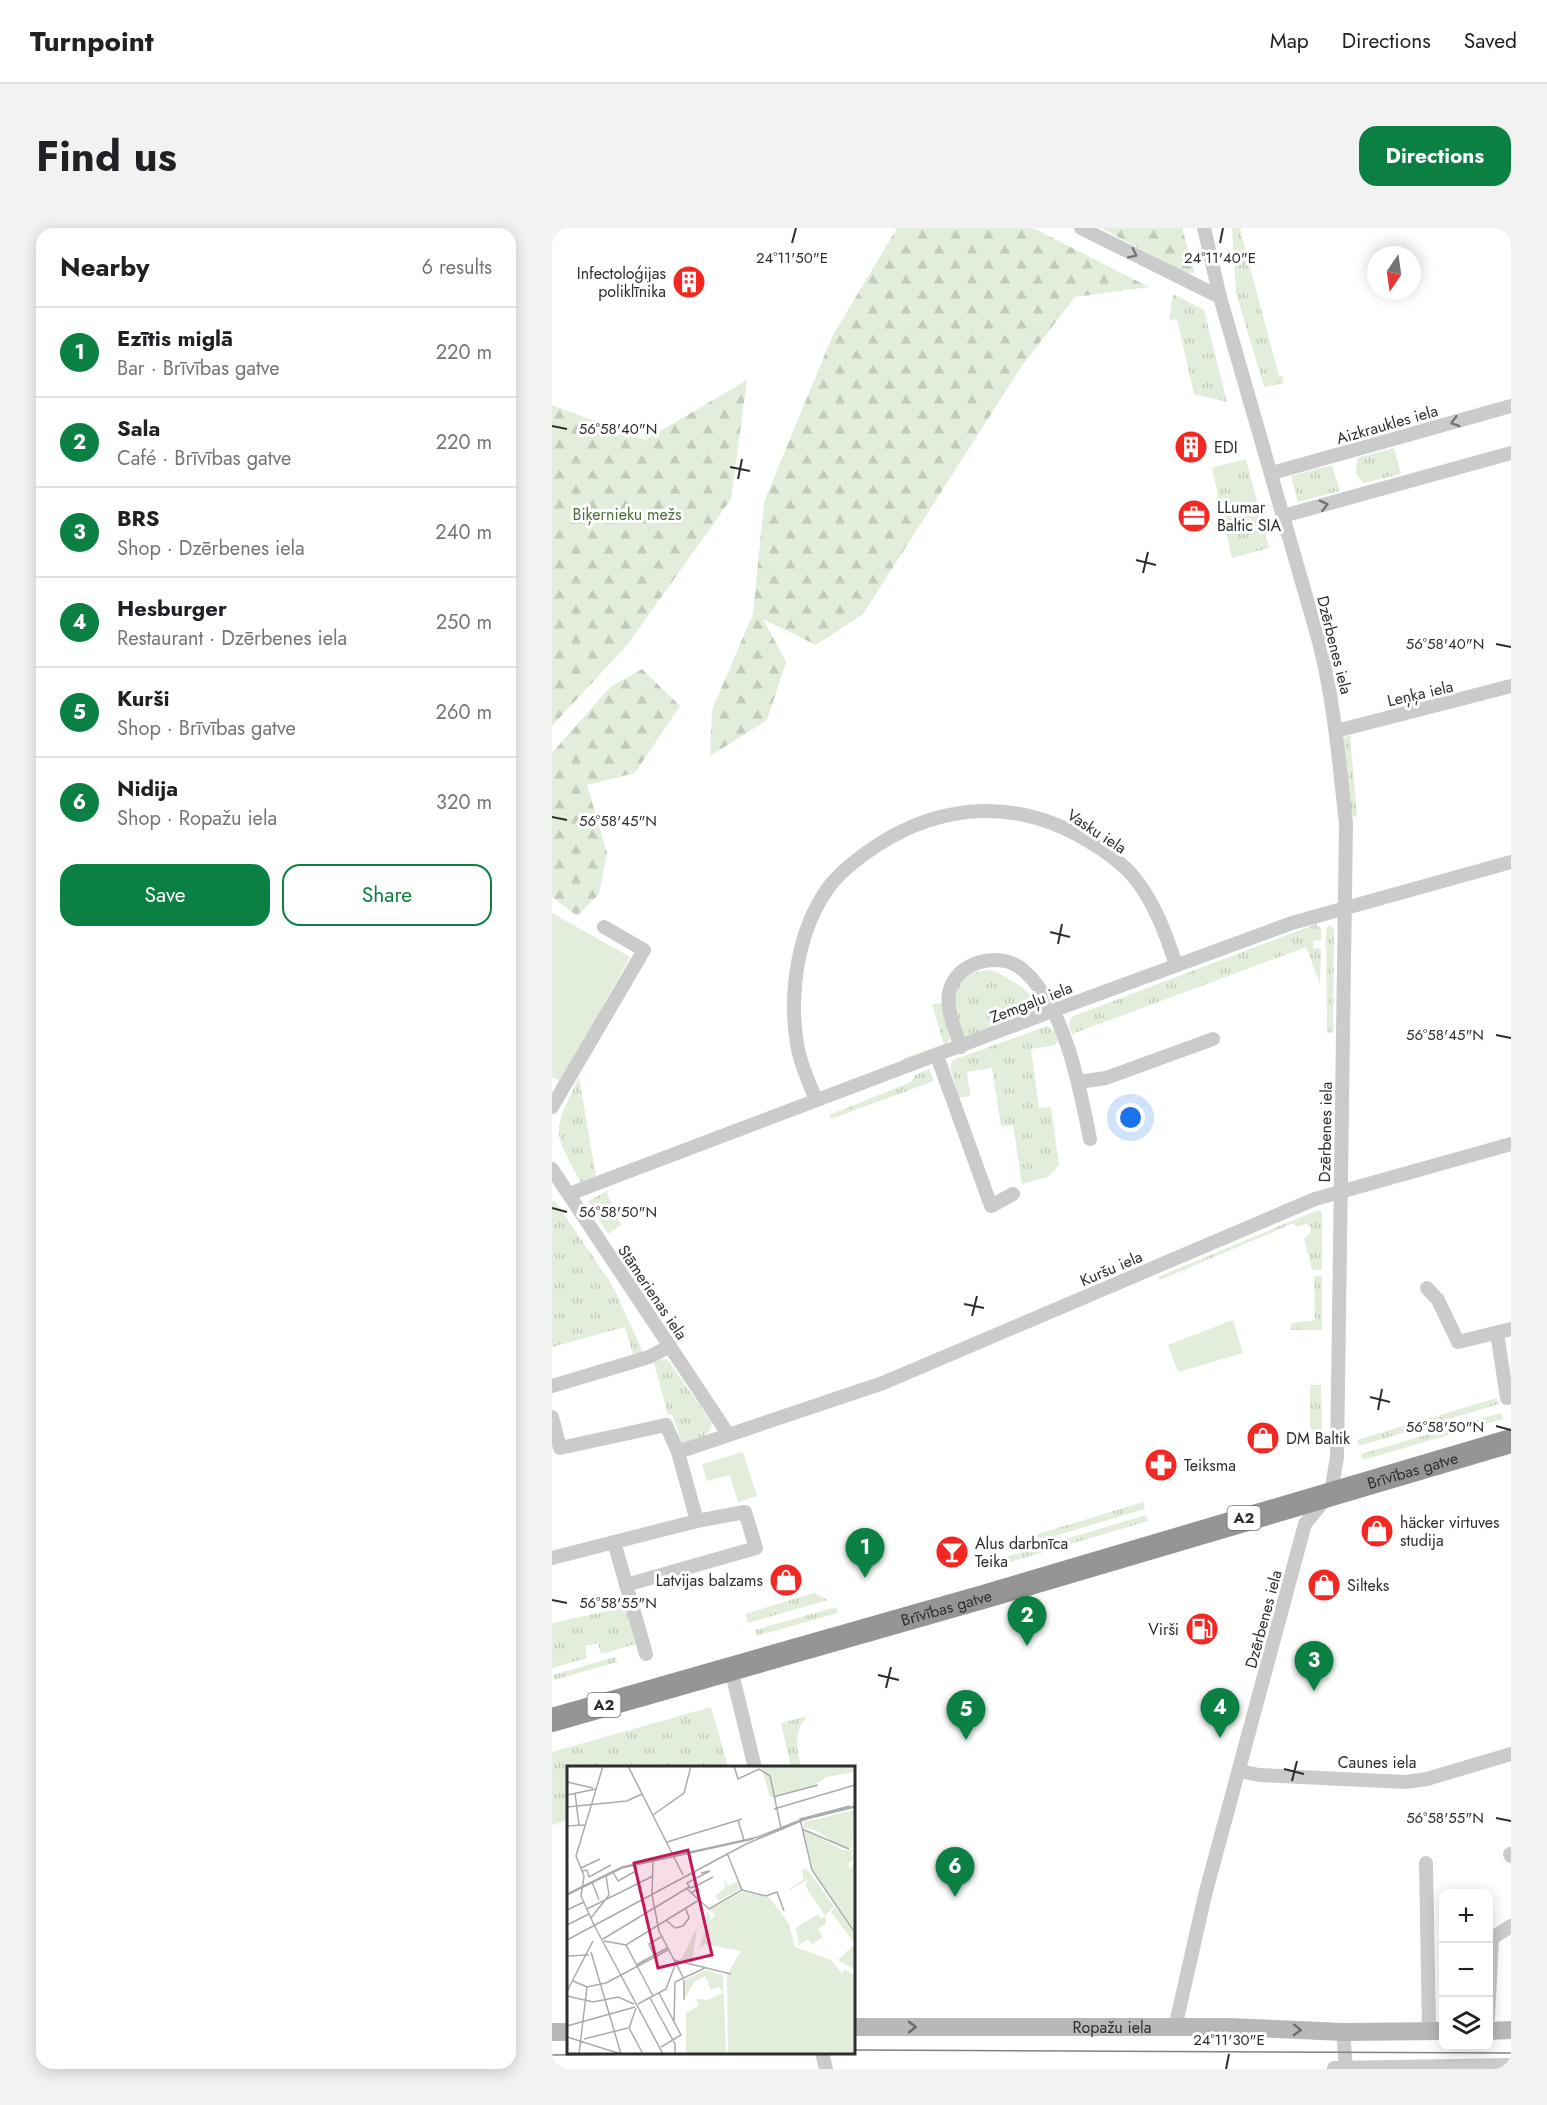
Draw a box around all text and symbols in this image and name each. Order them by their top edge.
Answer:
text: Turnpoint [30,21,154,62]
text: Map [1270,26,1309,56]
text: Directions [1342,26,1431,56]
text: Saved [1464,26,1517,56]
text: Find us [36,126,177,187]
button: Directions [1359,126,1511,186]
one-way arrow [1127,246,1138,258]
north arrow [1367,246,1421,300]
text: 24°11'50"E [756,247,828,269]
text: 24°11'40"E [1184,247,1256,269]
text: Nearby [60,248,149,286]
text: 6 results [422,253,492,282]
place label: Infectoloģijas poliklīnika [577,262,666,303]
building icon: Infectoloģijas poliklīnika [671,264,707,300]
text: Ezītis miglā [117,322,233,354]
text: 1 [74,338,85,367]
text: 220 m [436,338,492,367]
text: Bar · Brīvības gatve [117,354,280,383]
street label: Aizkraukles iela [1334,399,1441,450]
text: Sala [117,412,160,444]
one-way arrow [1450,415,1461,427]
text: 56°58'40"N [579,418,657,440]
text: 2 [73,428,86,457]
text: 220 m [436,428,492,457]
building icon: EDI [1173,429,1209,465]
place label: EDI [1214,436,1238,459]
text: Café · Brīvības gatve [117,444,291,473]
place label: LLumar Baltic SIA [1217,496,1281,537]
office icon: LLumar Baltic SIA [1176,498,1212,534]
one-way arrow [1318,500,1329,512]
text: BRS [117,502,160,534]
park label: Biķernieku mežs [572,503,682,526]
text: 3 [73,518,86,547]
text: 240 m [435,518,492,547]
text: Shop · Dzērbenes iela [117,534,305,563]
text: Hesburger [117,592,227,624]
street label: Dzērbenes iela [1311,593,1358,697]
text: 4 [73,608,86,637]
text: 250 m [436,608,492,637]
text: Restaurant · Dzērbenes iela [117,624,347,653]
text: 56°58'40"N [1406,633,1484,655]
street label: Leņķa iela [1385,675,1455,712]
text: Kurši [117,682,170,714]
text: 5 [73,698,86,727]
text: 260 m [436,698,492,727]
text: Shop · Brīvības gatve [117,714,296,743]
text: Nidija [117,772,178,804]
text: 6 [73,788,86,817]
text: 320 m [436,788,492,817]
text: Shop · Ropažu iela [117,804,277,833]
street label: Vasku iela [1062,804,1131,859]
text: 56°58'45"N [579,810,657,832]
button: Save [60,864,270,926]
button: Share [282,864,492,926]
street label: Zemgaļu iela [987,976,1076,1029]
text: 56°58'45"N [1406,1024,1484,1046]
street label: Dzērbenes iela [1313,1081,1338,1183]
your location [1116,1103,1145,1132]
text: 56°58'50"N [579,1201,657,1223]
street label: Stāmerienas iela [612,1240,693,1344]
street label: Kuršu iela [1076,1245,1146,1292]
text: 56°58'50"N [1406,1416,1484,1438]
shop icon: DM Baltik [1245,1420,1281,1456]
place label: DM Baltik [1286,1427,1351,1450]
street label: Brīvības gatve [1364,1446,1461,1495]
pharmacy icon: Teiksma [1143,1447,1179,1483]
place label: Teiksma [1184,1454,1236,1477]
road number: A2 [1228,1506,1260,1530]
place label: häcker virtuves studija [1400,1511,1500,1552]
shop icon: häcker virtuves studija [1359,1513,1395,1549]
pin: 1 [846,1528,884,1578]
place label: Alus darbnīca Teika [975,1532,1068,1573]
bar icon: Alus darbnīca Teika [934,1534,970,1570]
shop icon: Latvijas balzams [768,1562,804,1598]
street label: Dzērbenes iela [1239,1567,1288,1671]
shop icon: Silteks [1306,1567,1342,1603]
place label: Latvijas balzams [656,1569,763,1592]
place label: Silteks [1347,1574,1389,1597]
street label: Brīvības gatve [898,1584,995,1632]
text: 56°58'55"N [579,1592,657,1614]
pin: 2 [1008,1596,1046,1646]
fuel station icon: Virši [1184,1611,1220,1647]
place label: Virši [1148,1618,1179,1641]
pin: 3 [1294,1642,1334,1691]
pin: 4 [1200,1688,1240,1738]
pin: 5 [946,1690,986,1740]
road number: A2 [588,1693,620,1717]
street label: Caunes iela [1338,1751,1416,1774]
inset map [567,1766,855,2054]
text: 56°58'55"N [1406,1807,1484,1829]
pin: 6 [936,1848,974,1897]
map controls [1439,1889,1493,2051]
button: + [1439,1889,1493,1943]
button: − [1439,1943,1493,1997]
button: layers [1439,1997,1493,2051]
street label: Ropažu iela [1073,2016,1151,2039]
one-way arrow [907,2021,916,2033]
one-way arrow [1292,2024,1301,2037]
text: 24°11'30"E [1193,2029,1265,2051]

